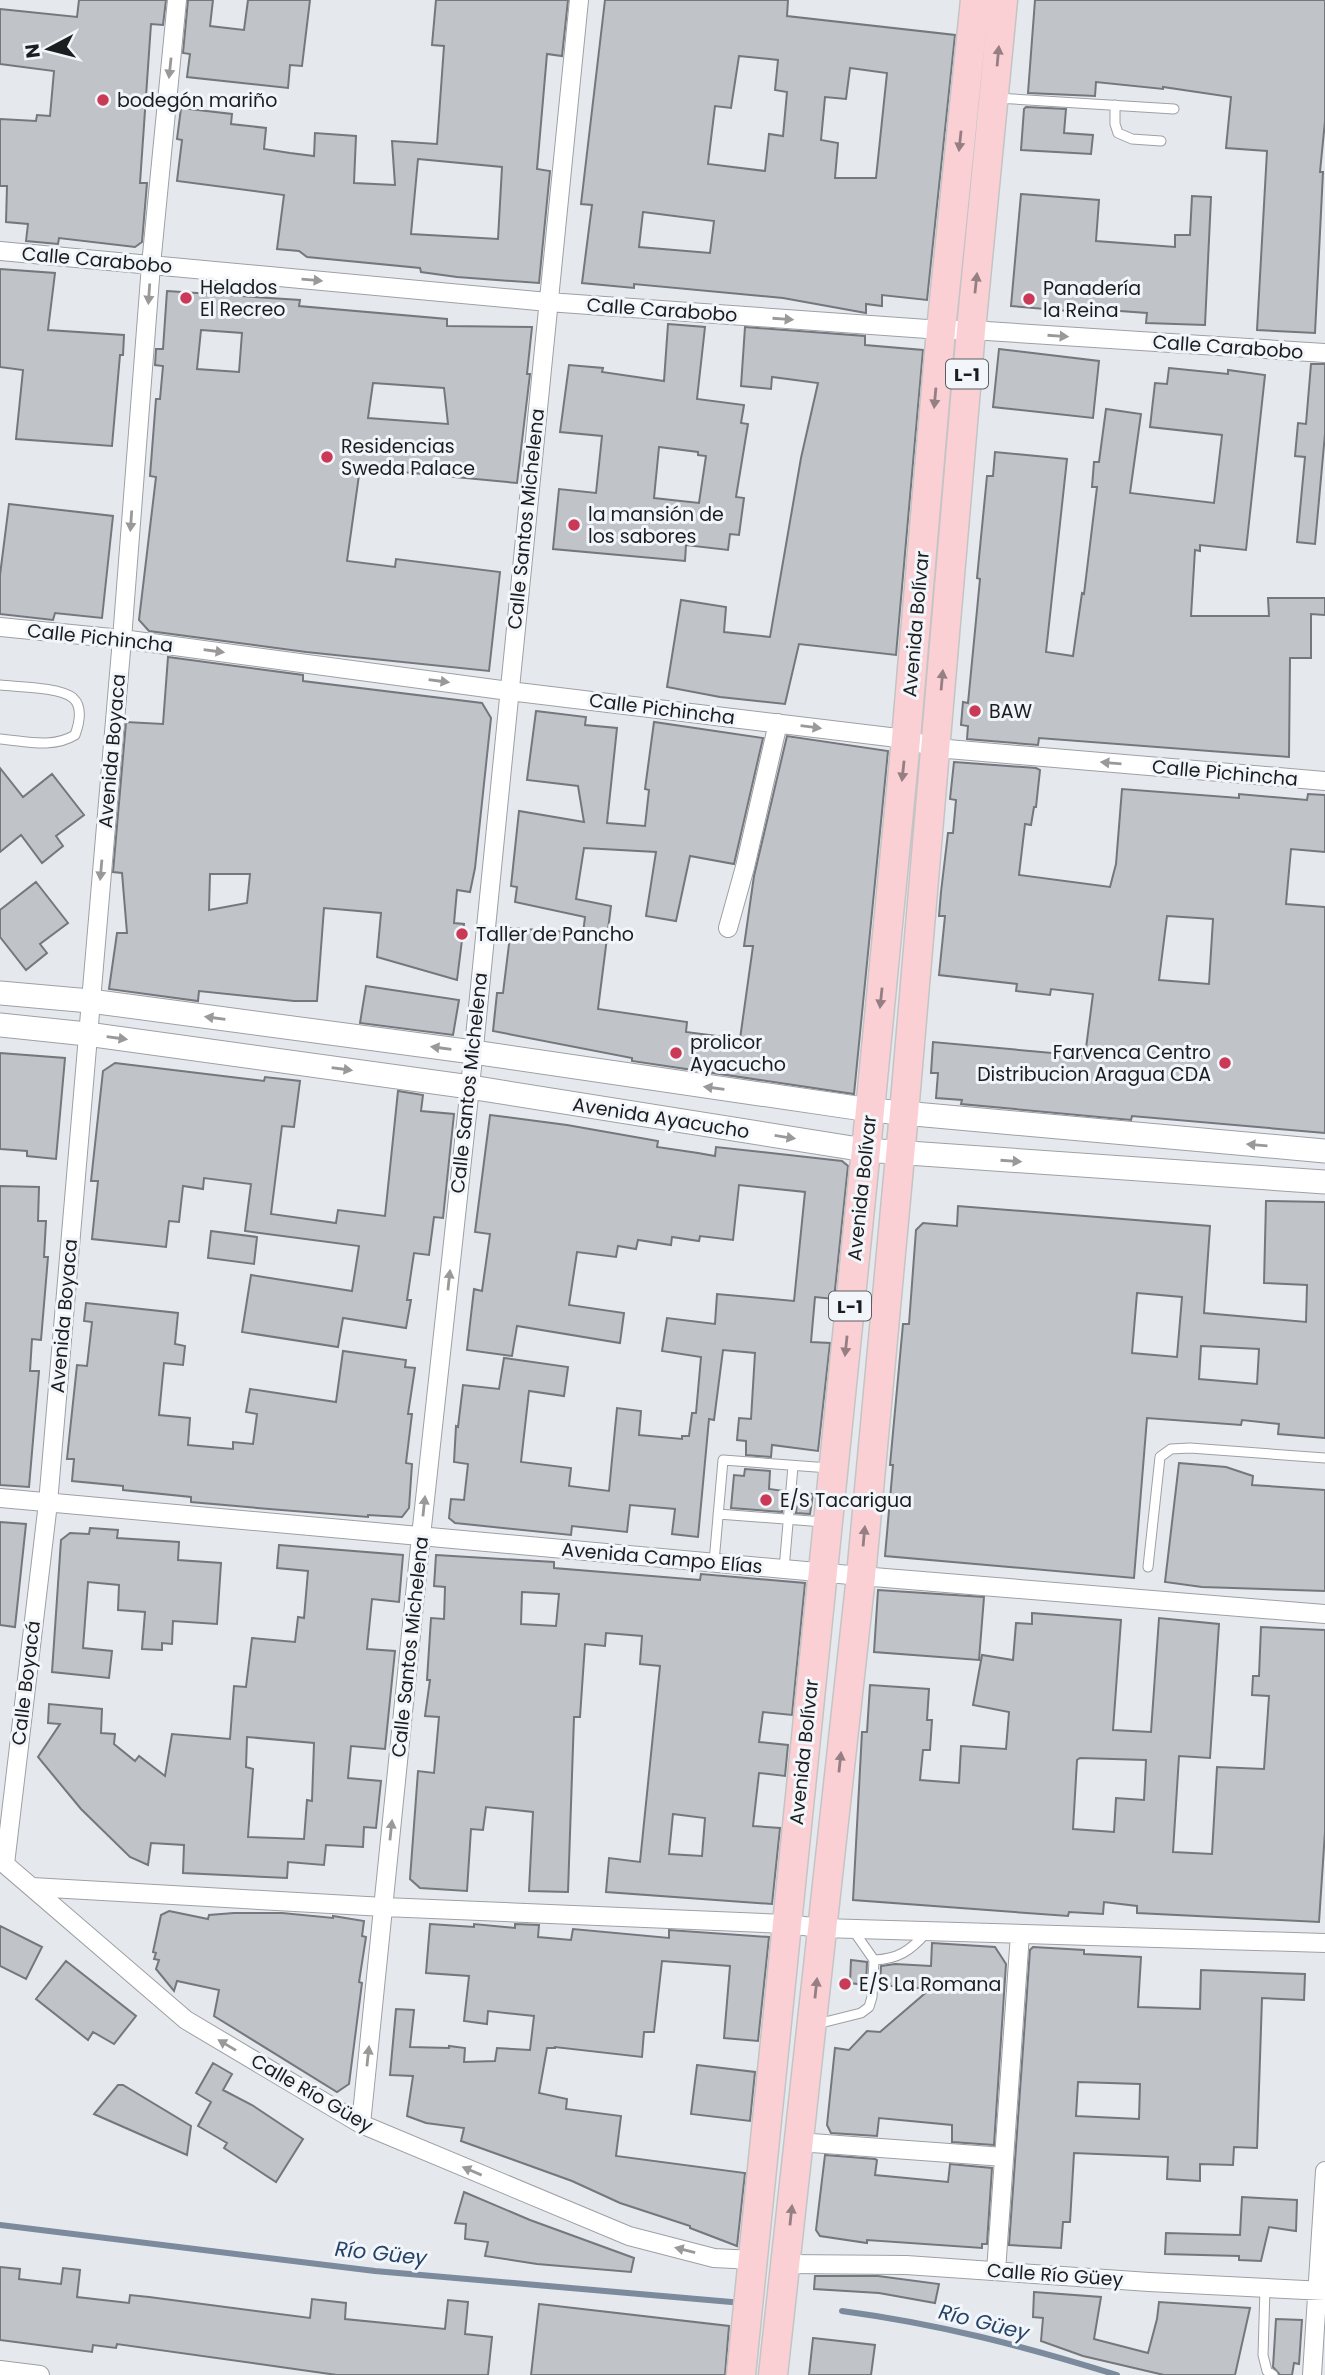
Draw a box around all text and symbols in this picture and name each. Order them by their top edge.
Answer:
north arrow [14,14,84,84]
text: N [18,42,47,60]
one-way arrow [993,45,1004,67]
one-way arrow [164,57,175,79]
place label: bodegón mariño [117,87,277,114]
marker: bodegón mariño [95,92,111,108]
one-way arrow [955,130,966,152]
street label: Calle Carabobo [21,240,173,280]
one-way arrow [970,272,981,294]
place label: Helados El Recreo [200,274,285,323]
one-way arrow [301,275,323,286]
place label: Panadería la Reina [1043,275,1141,324]
one-way arrow [143,284,154,306]
marker: Helados El Recreo [178,290,194,306]
street label: Calle Carabobo [586,291,738,329]
marker: Panadería la Reina [1021,291,1037,307]
one-way arrow [772,314,794,325]
street label: Calle Carabobo [1152,328,1304,366]
one-way arrow [1048,330,1070,341]
road number: L-1 [946,360,988,388]
one-way arrow [929,387,940,409]
street label: Calle Santos Michelena [501,407,551,631]
place label: Residencias Sweda Palace [341,433,475,482]
marker: Residencias Sweda Palace [319,449,335,465]
place label: la mansión de los sabores [588,501,724,550]
one-way arrow [125,510,136,532]
marker: la mansión de los sabores [566,517,582,533]
street label: Avenida Bolívar [896,550,936,698]
street label: Calle Pichincha [26,617,174,659]
one-way arrow [203,646,225,657]
one-way arrow [937,669,948,691]
street label: Avenida Boyaca [92,673,132,829]
one-way arrow [428,676,450,687]
street label: Calle Pichincha [588,687,736,731]
place label: BAW [989,698,1032,725]
marker: BAW [967,703,983,719]
one-way arrow [800,722,822,733]
street label: Calle Pichincha [1151,753,1299,793]
one-way arrow [1099,757,1121,768]
one-way arrow [897,760,908,782]
one-way arrow [95,859,106,881]
place label: Taller de Pancho [476,921,634,948]
marker: Taller de Pancho [454,926,470,942]
street label: Calle Santos Michelena [444,971,494,1195]
one-way arrow [875,987,886,1009]
one-way arrow [204,1012,226,1023]
place label: prolicor Ayacucho [690,1029,786,1078]
one-way arrow [106,1033,128,1044]
place label: Farvenca Centro Distribucion Aragua CDA [977,1039,1211,1088]
one-way arrow [429,1042,451,1053]
marker: prolicor Ayacucho [668,1045,684,1061]
marker: Farvenca Centro Distribucion Aragua CDA [1217,1055,1233,1071]
one-way arrow [331,1064,353,1075]
one-way arrow [703,1082,725,1093]
street label: Avenida Ayacucho [571,1091,751,1145]
street label: Avenida Bolívar [841,1114,883,1262]
one-way arrow [774,1132,796,1143]
one-way arrow [1246,1139,1268,1150]
one-way arrow [1000,1156,1022,1167]
street label: Avenida Boyaca [44,1238,84,1394]
one-way arrow [444,1269,455,1291]
road number: L-1 [829,1292,871,1321]
one-way arrow [841,1335,852,1357]
place label: E/S Tacarigua [780,1487,912,1514]
marker: E/S Tacarigua [758,1492,774,1508]
one-way arrow [419,1495,430,1517]
one-way arrow [859,1525,870,1547]
street label: Calle Santos Michelena [385,1535,435,1759]
street label: Avenida Campo Elías [560,1536,764,1580]
street label: Calle Boyacá [5,1619,47,1747]
street label: Avenida Bolívar [783,1678,825,1826]
one-way arrow [835,1751,846,1773]
one-way arrow [386,1819,397,1841]
place label: E/S La Romana [859,1971,1001,1998]
marker: E/S La Romana [837,1976,853,1992]
one-way arrow [810,1977,821,1999]
one-way arrow [218,2038,237,2051]
one-way arrow [363,2045,374,2067]
street label: Calle Río Güey [246,2047,378,2139]
one-way arrow [462,2165,483,2176]
one-way arrow [785,2203,796,2225]
water label: Río Güey [334,2234,430,2272]
one-way arrow [674,2244,696,2255]
street label: Calle Río Güey [986,2257,1124,2293]
water label: Río Güey [936,2297,1033,2348]

